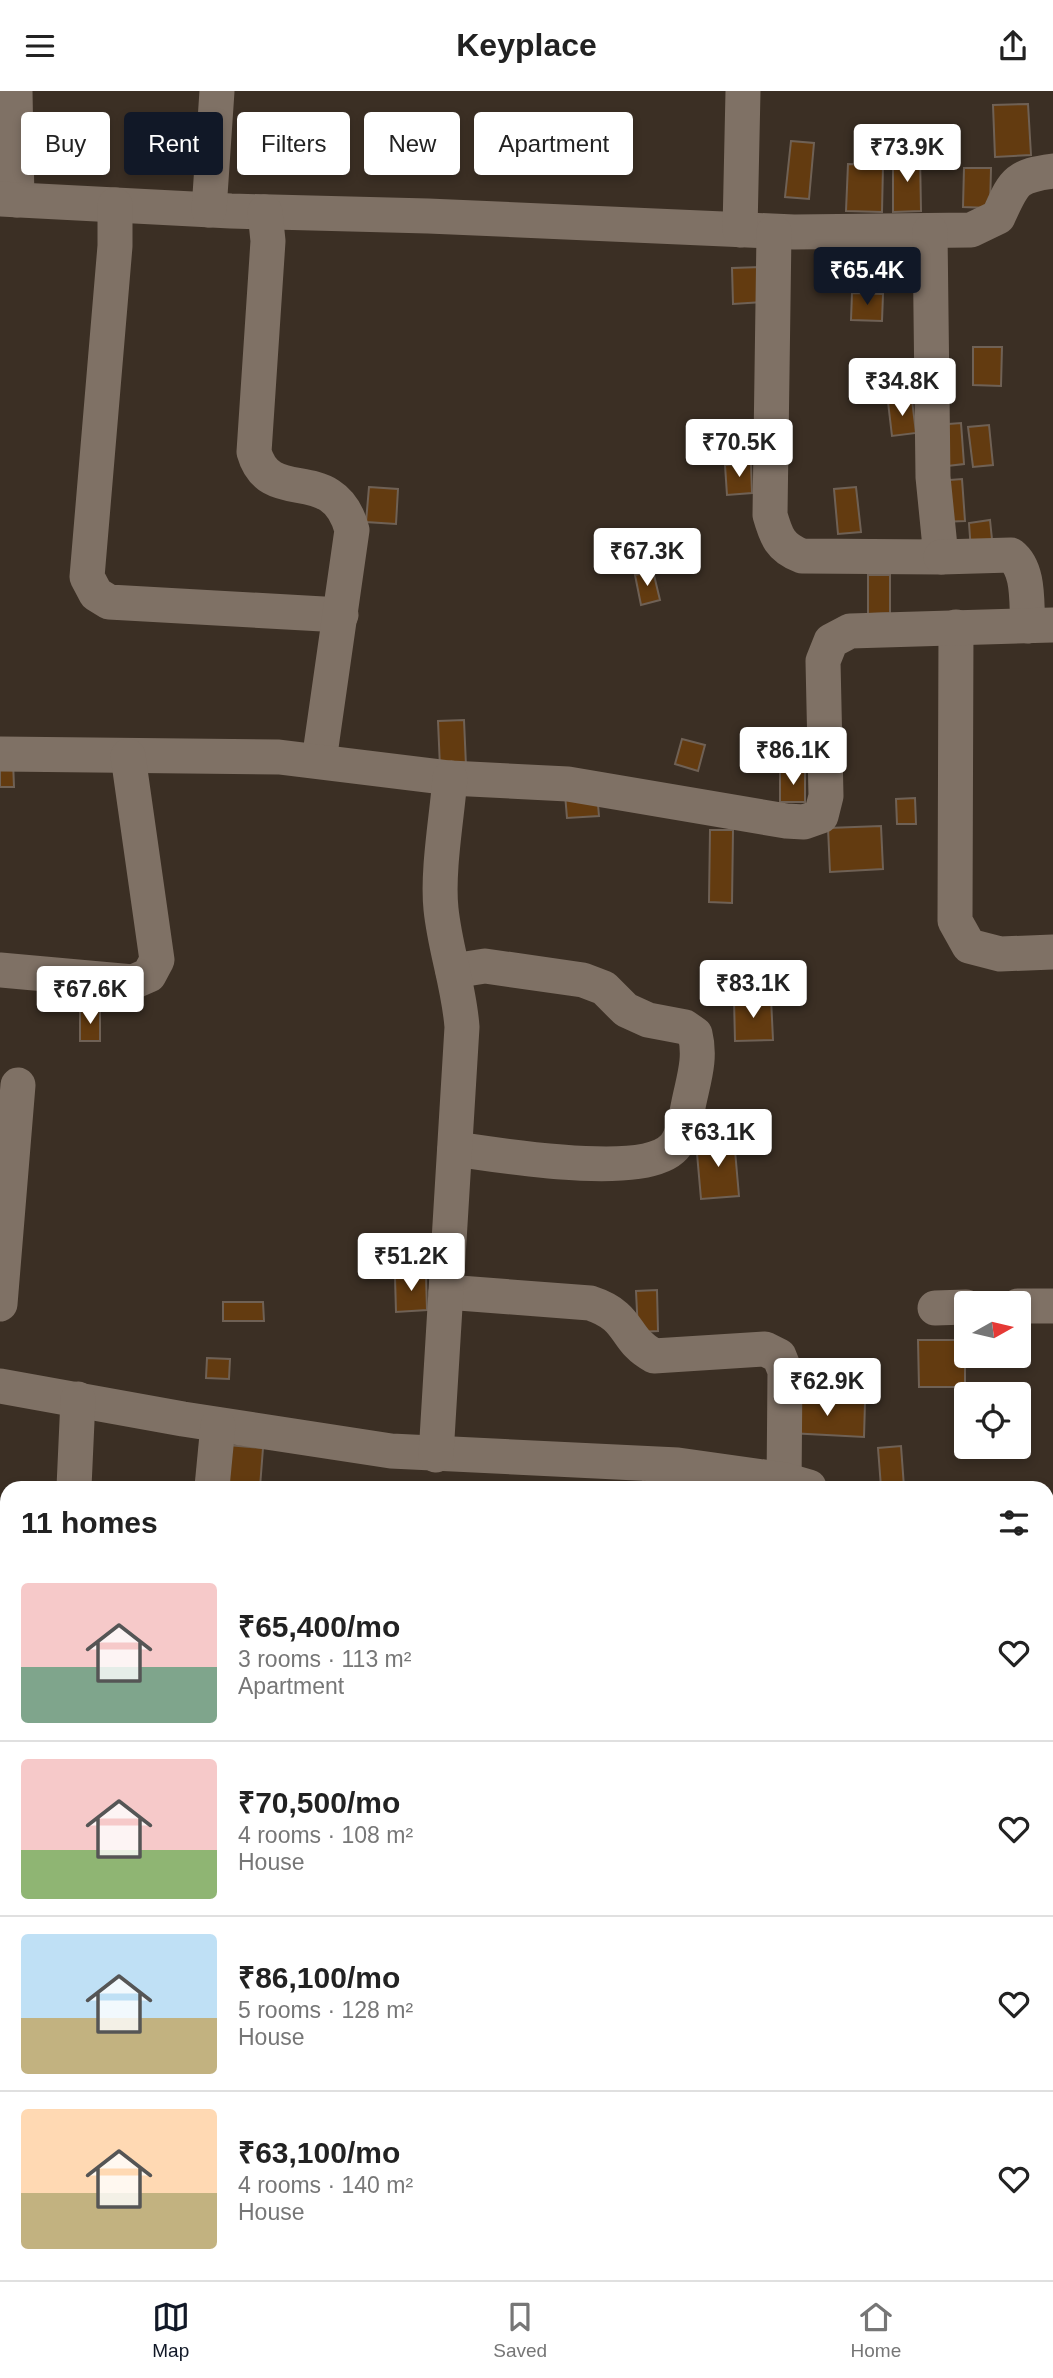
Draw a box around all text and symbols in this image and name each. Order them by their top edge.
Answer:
icon: menu [21,27,59,65]
text: Keyplace [456,27,597,63]
icon: share [994,27,1032,65]
chip: Buy [21,112,110,175]
chip: Rent [124,112,223,175]
chip: Filters [237,112,350,175]
chip: New [364,112,460,175]
chip: Apartment [474,112,633,175]
pin: ₹73.9K [850,125,964,184]
text: ₹73.9K [870,134,944,160]
pin: ₹65.4K [810,247,924,307]
text: ₹65.4K [830,257,904,283]
pin: ₹34.8K [845,359,959,418]
text: ₹34.8K [865,368,939,394]
pin: ₹70.5K [682,419,796,479]
text: ₹70.5K [702,429,776,455]
pin: ₹67.3K [590,529,704,588]
text: ₹67.3K [610,538,684,564]
pin: ₹86.1K [736,727,850,787]
text: ₹86.1K [756,737,830,763]
pin: ₹83.1K [696,961,810,1020]
pin: ₹67.6K [33,967,147,1026]
text: ₹83.1K [716,970,790,996]
text: ₹67.6K [53,976,127,1002]
pin: ₹63.1K [661,1109,775,1169]
text: ₹63.1K [681,1119,755,1145]
pin: ₹51.2K [354,1233,468,1293]
text: ₹51.2K [374,1243,448,1269]
north arrow [954,1291,1031,1369]
map controls [954,1291,1031,1459]
pin: ₹62.9K [770,1359,884,1418]
text: ₹62.9K [790,1368,864,1394]
button: locate [954,1382,1031,1459]
icon: filters [995,1504,1033,1542]
text: 11 homes [21,1506,158,1539]
text: ₹65,400/mo [238,1610,400,1643]
icon: home [77,1611,161,1695]
icon: heart [995,1634,1033,1672]
text: 3 rooms · 113 m² [238,1646,411,1672]
text: Apartment [238,1673,344,1699]
text: ₹70,500/mo [238,1786,400,1819]
icon: home [77,1787,161,1871]
icon: heart [995,1810,1033,1848]
text: 4 rooms · 108 m² [238,1822,413,1848]
text: House [238,1849,304,1875]
text: ₹86,100/mo [238,1961,400,1994]
icon: home [77,1962,161,2046]
icon: heart [995,1985,1033,2023]
text: 5 rooms · 128 m² [238,1997,413,2023]
text: House [238,2024,304,2050]
text: ₹63,100/mo [238,2136,400,2169]
icon: home [77,2137,161,2221]
icon: heart [995,2160,1033,2198]
text: 4 rooms · 140 m² [238,2172,413,2198]
text: House [238,2199,304,2225]
tab: Map [152,2298,190,2362]
tab: Saved [493,2298,547,2362]
tab: Home [851,2298,901,2362]

